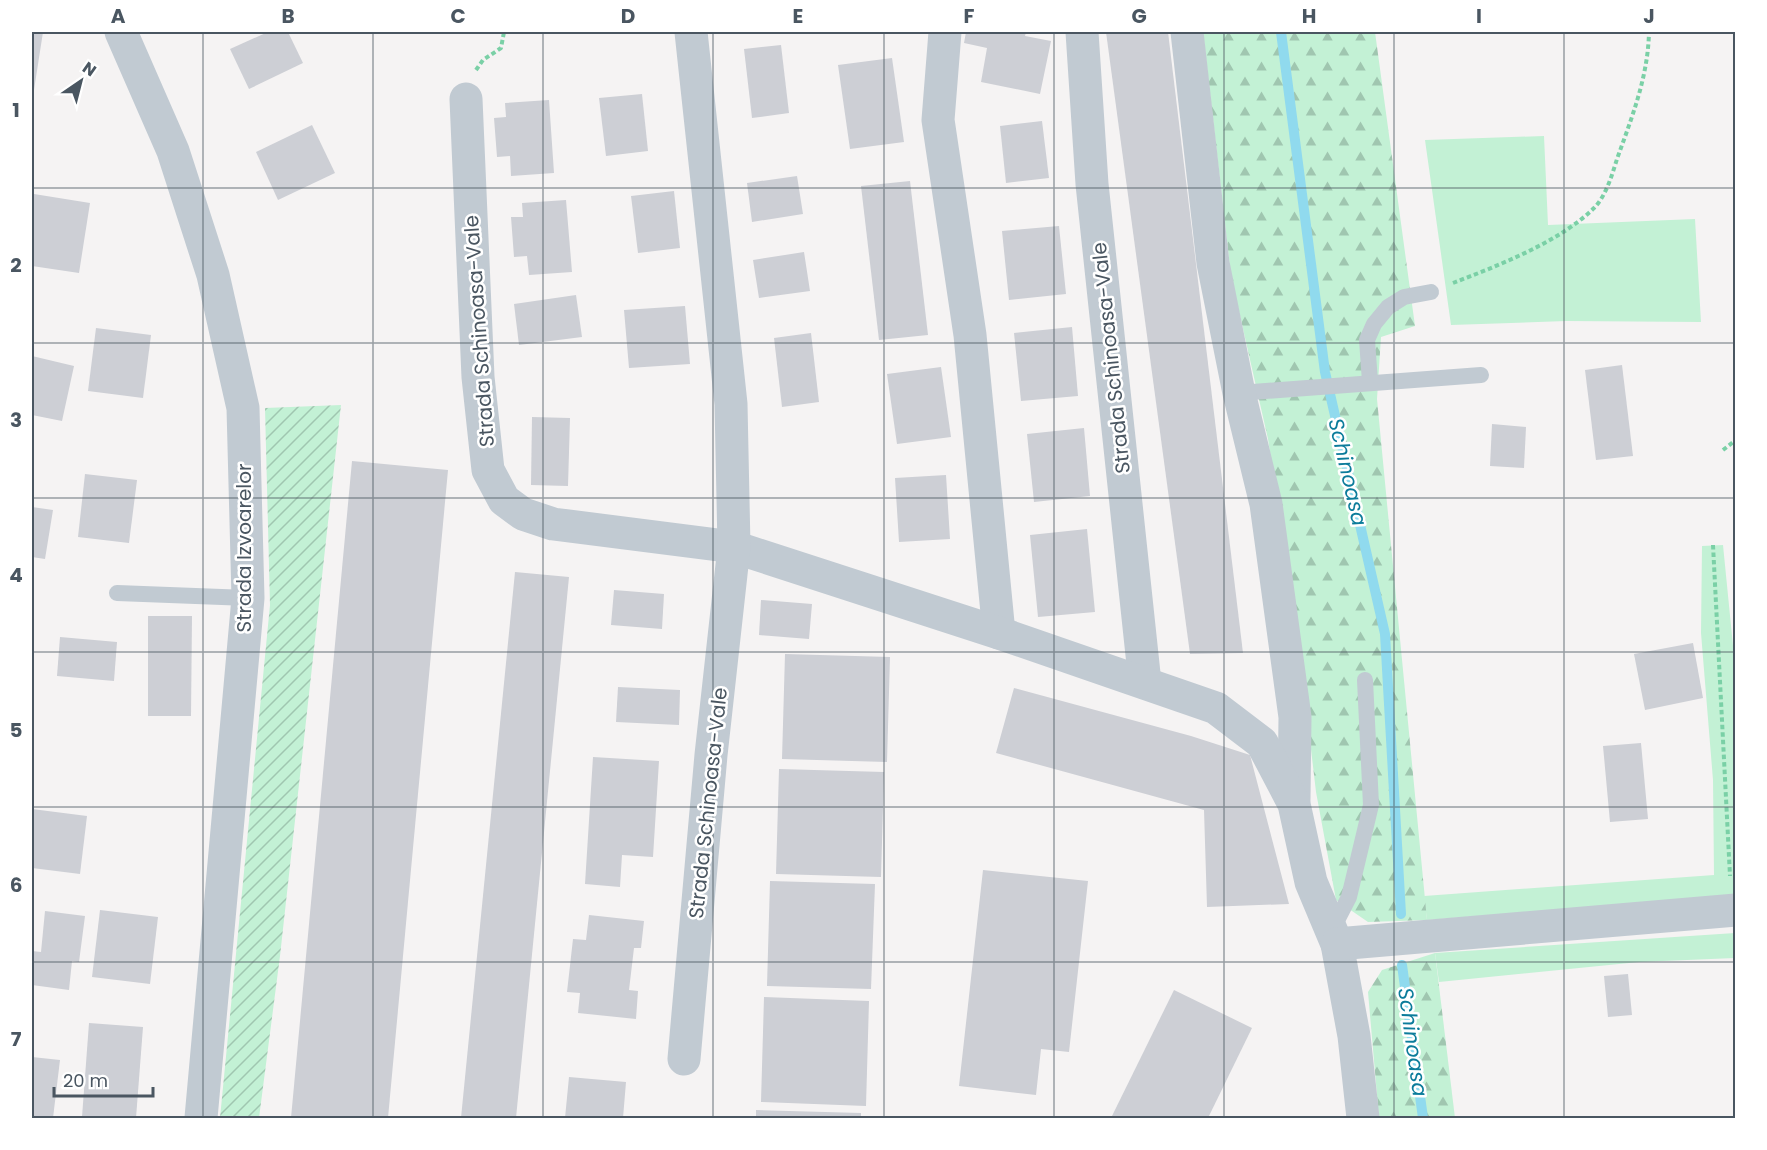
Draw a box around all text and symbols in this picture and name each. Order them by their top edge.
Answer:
text: A [111,2,126,30]
text: B [281,2,295,30]
text: C [450,2,466,30]
text: D [621,2,635,30]
text: E [793,2,803,30]
text: F [964,2,975,30]
text: G [1131,2,1147,30]
text: H [1302,2,1316,30]
text: I [1476,2,1482,30]
text: J [1643,2,1655,30]
north arrow [51,51,111,111]
text: N [78,56,101,82]
text: 1 [12,96,20,124]
street label: Strada Schinoasa-Vale [457,214,501,448]
street label: Strada Schinoasa-Vale [1085,241,1137,475]
text: 2 [10,251,22,279]
text: 3 [10,406,22,434]
water label: Schinoasa [1322,415,1374,529]
street label: Strada Izvoarelor [230,464,258,632]
text: 4 [9,561,23,589]
street label: Strada Schinoasa-Vale [682,686,734,920]
text: 5 [10,716,23,744]
text: 6 [10,871,22,899]
water label: Schinoasa [1391,986,1435,1098]
text: 7 [11,1025,22,1053]
scale bar [54,1060,153,1098]
text: 20 m [63,1068,108,1093]

